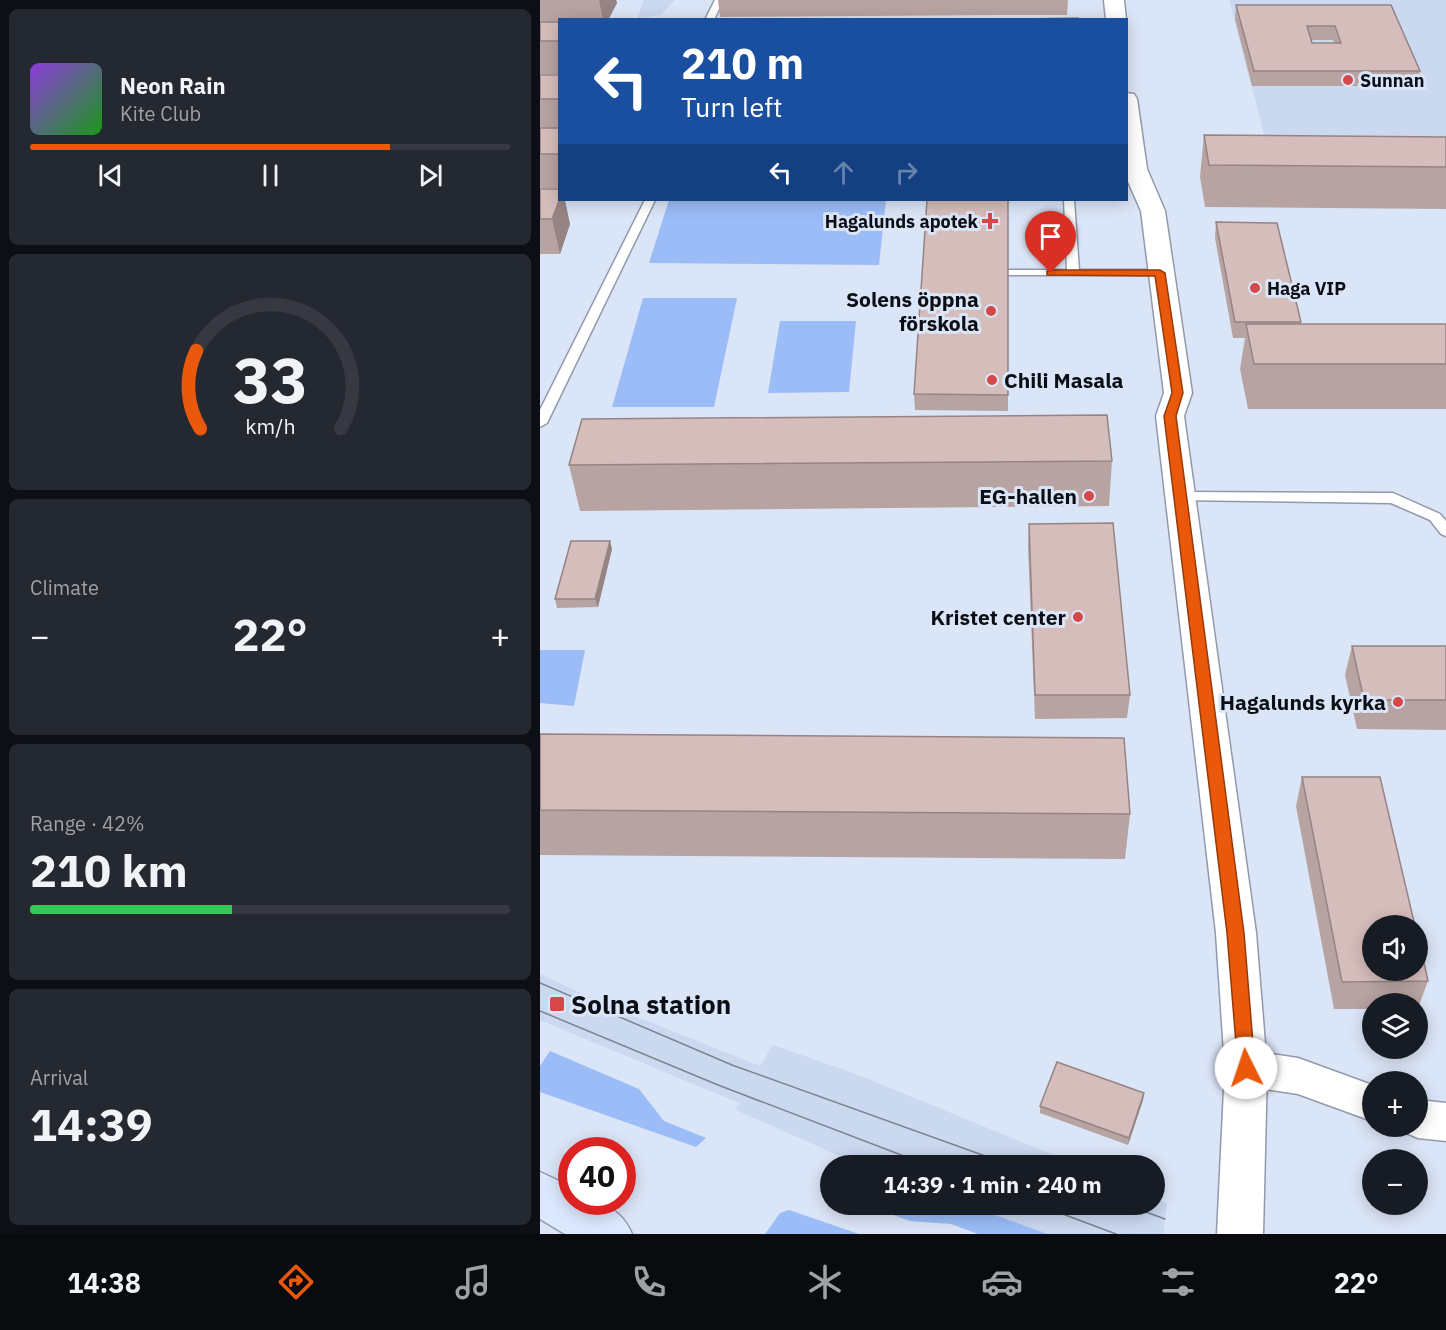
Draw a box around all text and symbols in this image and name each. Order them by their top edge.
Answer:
text: 210 m [681,36,804,91]
icon: left [582,42,660,120]
place label: Sunnan [1360,69,1424,92]
text: Neon Rain [120,71,226,100]
marker: Sunnan [1341,73,1355,87]
text: Turn left [681,89,782,124]
text: Kite Club [120,100,201,127]
icon: left [764,156,797,189]
icon: ahead [827,156,860,189]
icon: right [890,156,923,189]
icon: previous [94,159,127,192]
icon: pause [254,159,287,192]
icon: next [414,159,447,192]
place label: Hagalunds apotek [825,210,979,233]
pin [1025,211,1076,273]
marker: Hagalunds apotek [983,214,997,228]
icon: arrive [1034,220,1067,253]
place label: Haga VIP [1267,277,1346,300]
marker: Haga VIP [1248,281,1262,295]
place label: Solens öppna förskola [846,285,979,337]
marker: Solens öppna förskola [984,304,998,318]
text: 33 [233,339,307,420]
place label: Chili Masala [1004,366,1124,394]
marker: Chili Masala [985,373,999,387]
text: km/h [245,412,295,440]
place label: EG-hallen [979,482,1077,510]
marker: EG-hallen [1082,489,1096,503]
text: Climate [30,574,99,601]
place label: Kristet center [931,603,1067,631]
text: 22° [232,605,308,663]
marker: Kristet center [1071,610,1085,624]
text: − [30,614,50,657]
text: + [490,614,510,657]
place label: Hagalunds kyrka [1220,688,1386,716]
marker: Hagalunds kyrka [1391,695,1405,709]
text: Range · 42% [30,810,145,837]
text: 210 km [30,841,188,899]
map controls [1362,915,1428,1215]
button: sound [1362,915,1428,981]
place label: Solna station [571,987,731,1021]
button: layers [1362,993,1428,1059]
marker: Solna station [548,995,566,1013]
position arrow [1214,1036,1278,1100]
text: Arrival [30,1064,88,1091]
button: + [1362,1071,1428,1137]
text: 14:39 [30,1095,153,1153]
speed limit sign: 40 [558,1137,636,1215]
button: − [1362,1149,1428,1215]
text: 14:39 · 1 min · 240 m [883,1170,1102,1199]
icon: directions [275,1261,317,1303]
icon: music [452,1261,494,1303]
icon: phone [628,1261,670,1303]
icon: climate [804,1261,846,1303]
icon: car [981,1261,1023,1303]
icon: filters [1157,1261,1199,1303]
text: 14:38 [67,1265,141,1300]
text: 22° [1334,1265,1379,1300]

